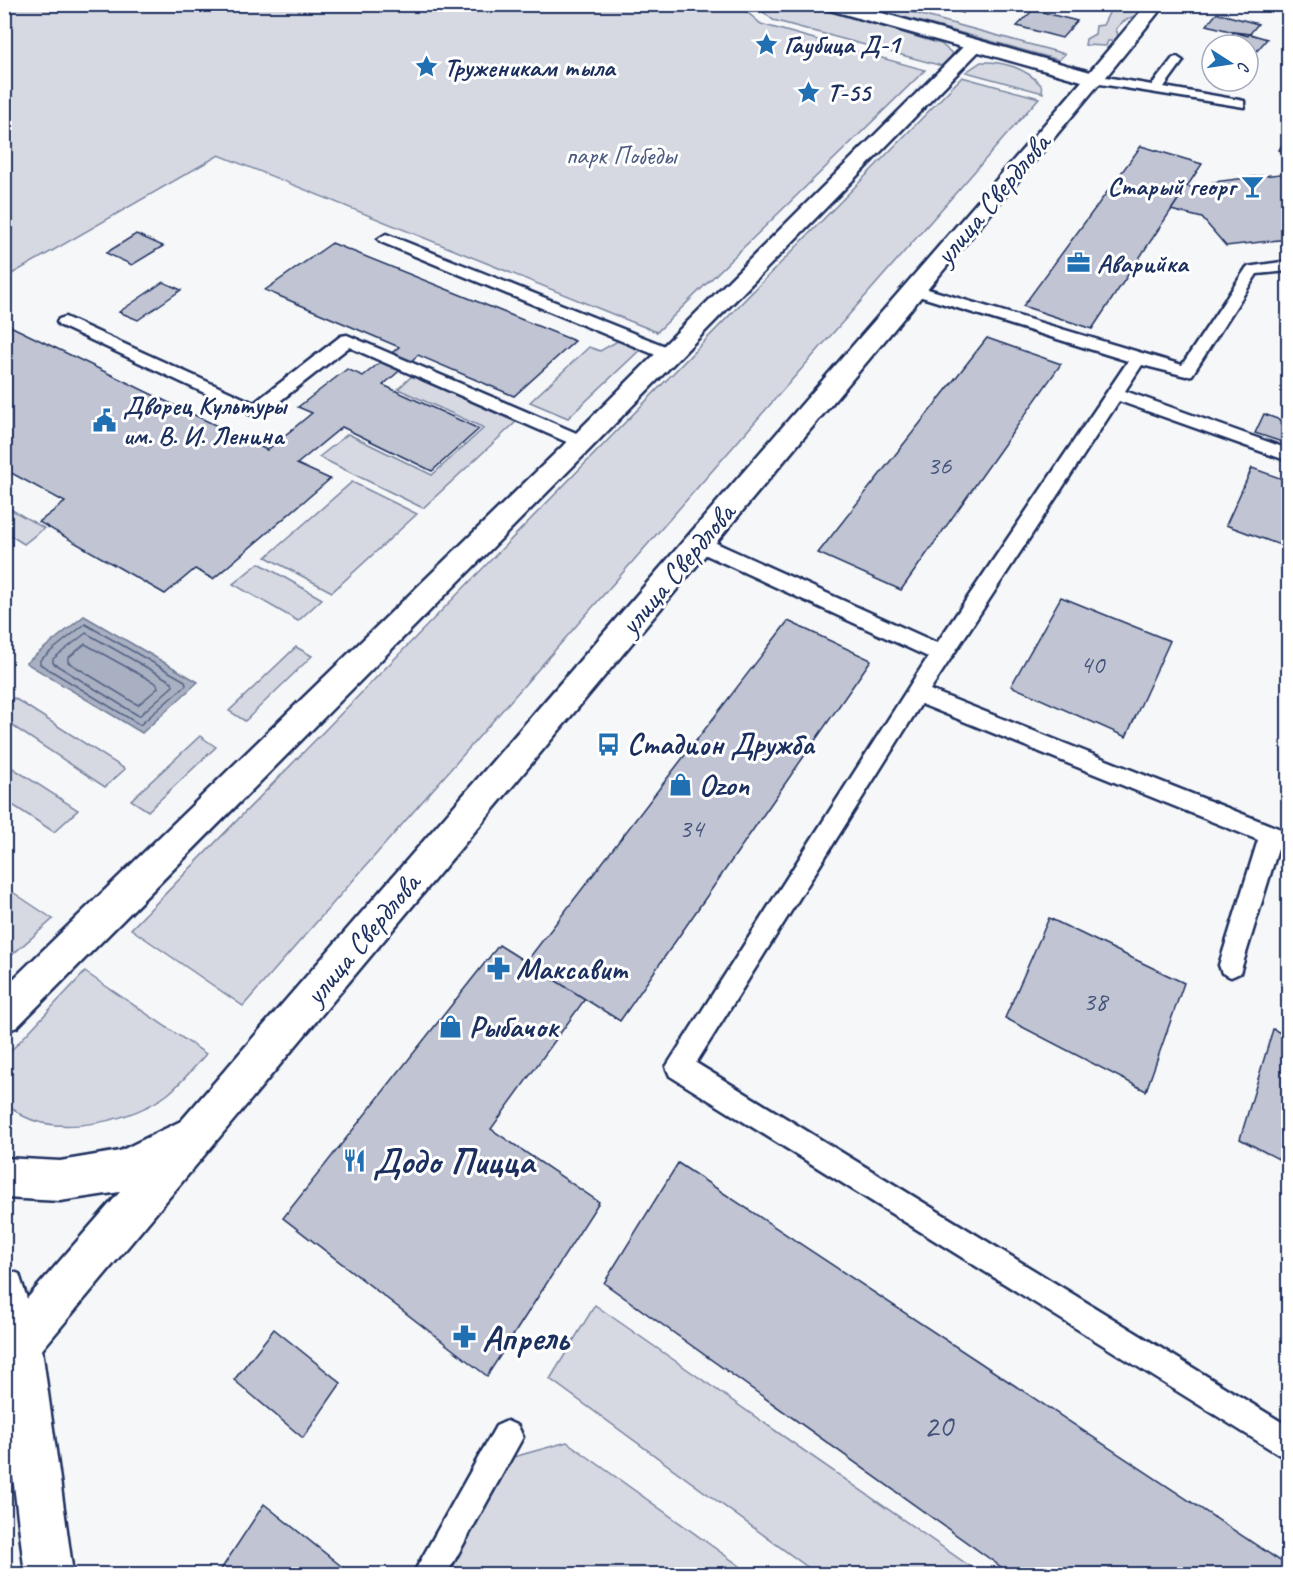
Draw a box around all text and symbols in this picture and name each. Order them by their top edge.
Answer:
place label: Гаубица Д-1 [784,28,903,61]
place icon: Гаубица Д-1 [753,31,779,57]
north arrow [1200,33,1260,93]
place label: Труженикам тыла [444,51,617,84]
place icon: Труженикам тыла [413,54,439,80]
text: С [1233,60,1254,74]
place label: Т-55 [827,76,873,109]
place icon: Т-55 [796,79,822,105]
street label: улица Свердлова [924,123,1060,274]
park label: парк Победы [566,139,678,172]
place label: Старый георг [1107,170,1238,203]
bar icon: Старый георг [1240,173,1266,199]
place label: Аварийка [1097,247,1190,280]
office icon: Аварийка [1066,250,1092,276]
place label: Дворец Культуры им. В. И. Ленина [123,389,289,452]
public building icon: Дворец Культуры им. В. И. Ленина [92,407,118,433]
house number: 36 [927,448,952,482]
street label: улица Свердлова [609,493,745,644]
house number: 40 [1080,647,1106,681]
place label: Стадион Дружба [627,725,816,763]
bus stop icon: Стадион Дружба [596,731,622,757]
place label: Ozon [699,766,750,804]
shop icon: Ozon [668,772,694,798]
house number: 34 [679,811,706,845]
street label: улица Свердлова [294,863,430,1014]
place label: Максавит [516,950,629,988]
pharmacy icon: Максавит [485,956,511,982]
house number: 38 [1083,984,1110,1018]
place label: Рыбачок [469,1008,560,1046]
shop icon: Рыбачок [438,1014,464,1040]
place label: Додо Пицца [373,1138,537,1184]
restaurant icon: Додо Пицца [342,1147,368,1173]
place label: Апрель [482,1315,571,1361]
pharmacy icon: Апрель [451,1324,477,1350]
house number: 20 [923,1405,955,1447]

